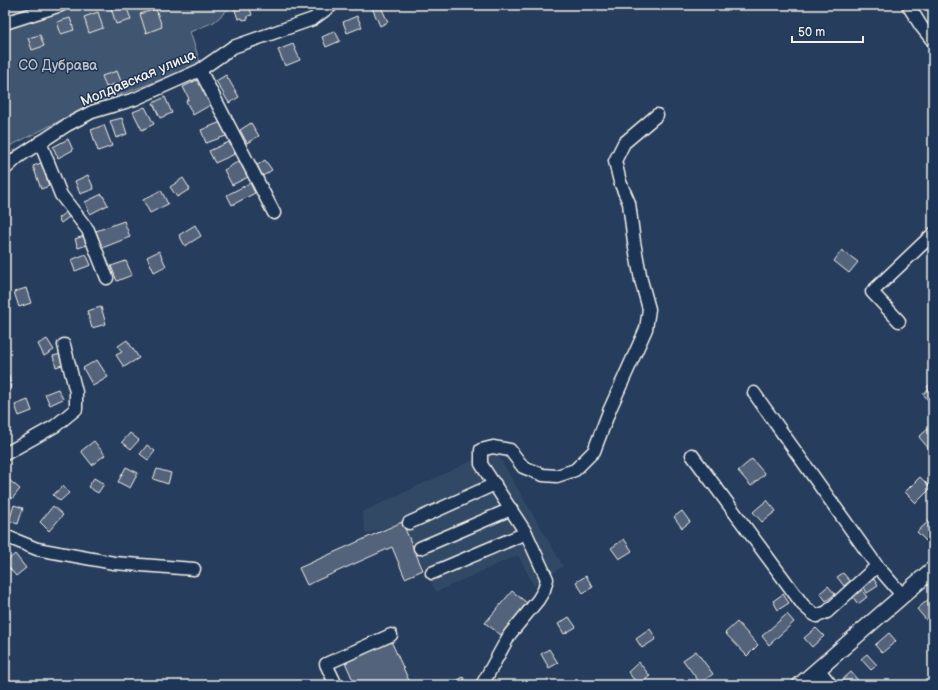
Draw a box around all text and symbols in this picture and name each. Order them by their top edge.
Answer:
scale bar [792,18,863,44]
text: 50 m [798,25,825,40]
street label: Молдавская улица [78,46,199,110]
park label: СО Дубрава [18,57,98,74]

